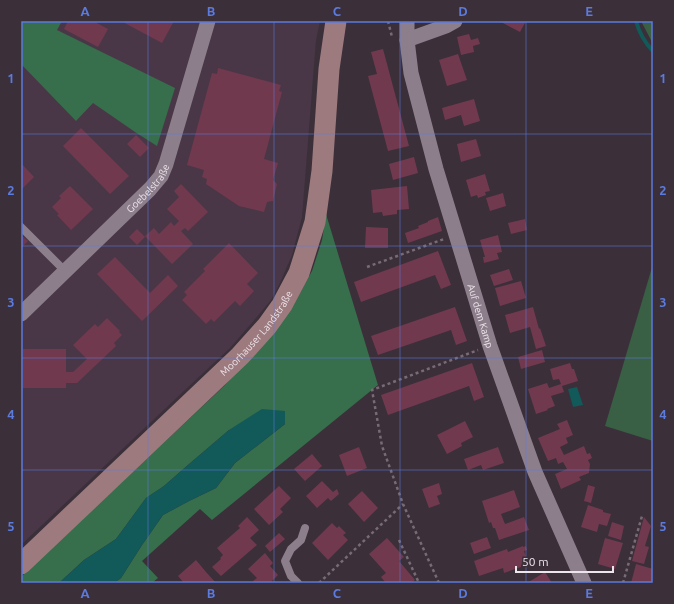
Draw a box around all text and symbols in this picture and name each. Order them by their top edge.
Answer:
text: A [80,4,90,18]
text: B [207,4,216,18]
text: C [333,4,342,18]
text: D [458,4,468,18]
text: E [585,4,593,18]
text: 1 [7,71,15,85]
text: 1 [659,71,667,85]
street label: Goebelstraße [124,162,171,215]
text: 2 [7,183,15,197]
text: 2 [659,183,667,197]
street label: Auf dem Kamp [466,283,496,349]
street label: Moorhauser Landstraße [218,289,294,378]
text: 3 [7,295,15,309]
text: 3 [659,295,667,309]
text: 4 [7,407,15,421]
text: 4 [659,407,667,421]
text: 5 [7,519,15,533]
text: 5 [659,519,667,533]
scale bar [516,548,613,574]
text: 50 m [522,555,549,568]
text: A [80,586,90,600]
text: B [207,586,216,600]
text: C [333,586,342,600]
text: D [458,586,468,600]
text: E [585,586,593,600]

